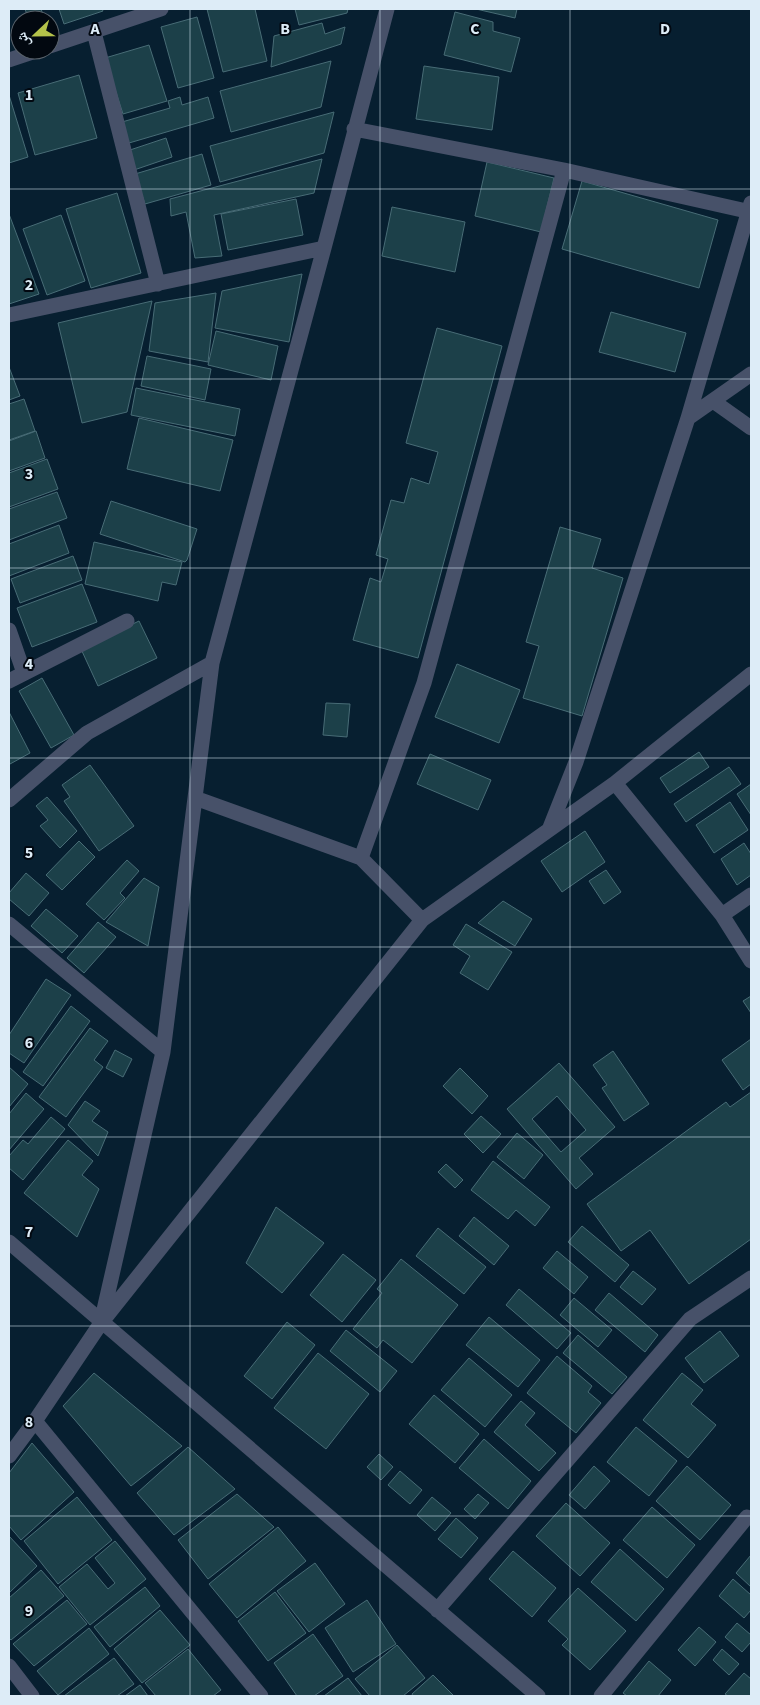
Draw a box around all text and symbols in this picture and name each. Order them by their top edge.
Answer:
north arrow [10,10,60,60]
text: A [89,18,100,40]
text: B [280,18,290,40]
text: C [470,18,480,40]
text: D [660,18,670,40]
text: ش [12,29,36,50]
text: 1 [25,84,33,106]
text: 2 [25,274,33,296]
text: 3 [25,463,33,485]
text: 4 [25,653,34,675]
text: 5 [25,842,33,864]
text: 6 [25,1032,33,1054]
text: 7 [25,1221,33,1243]
text: 8 [25,1411,33,1433]
text: 9 [25,1600,33,1622]

